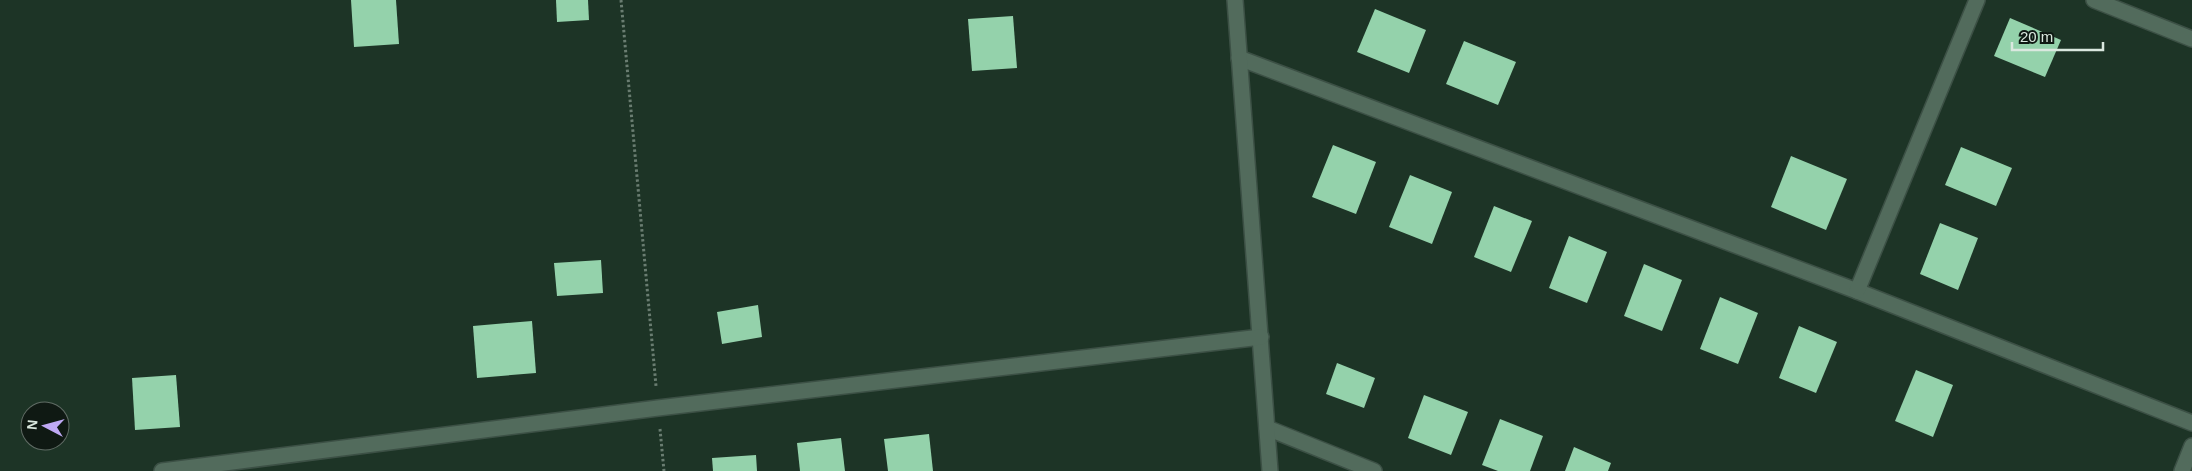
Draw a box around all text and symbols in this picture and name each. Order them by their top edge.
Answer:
scale bar [2012,20,2103,52]
text: 20 m [2020,28,2053,45]
north arrow [20,401,70,451]
text: N [24,419,41,431]

